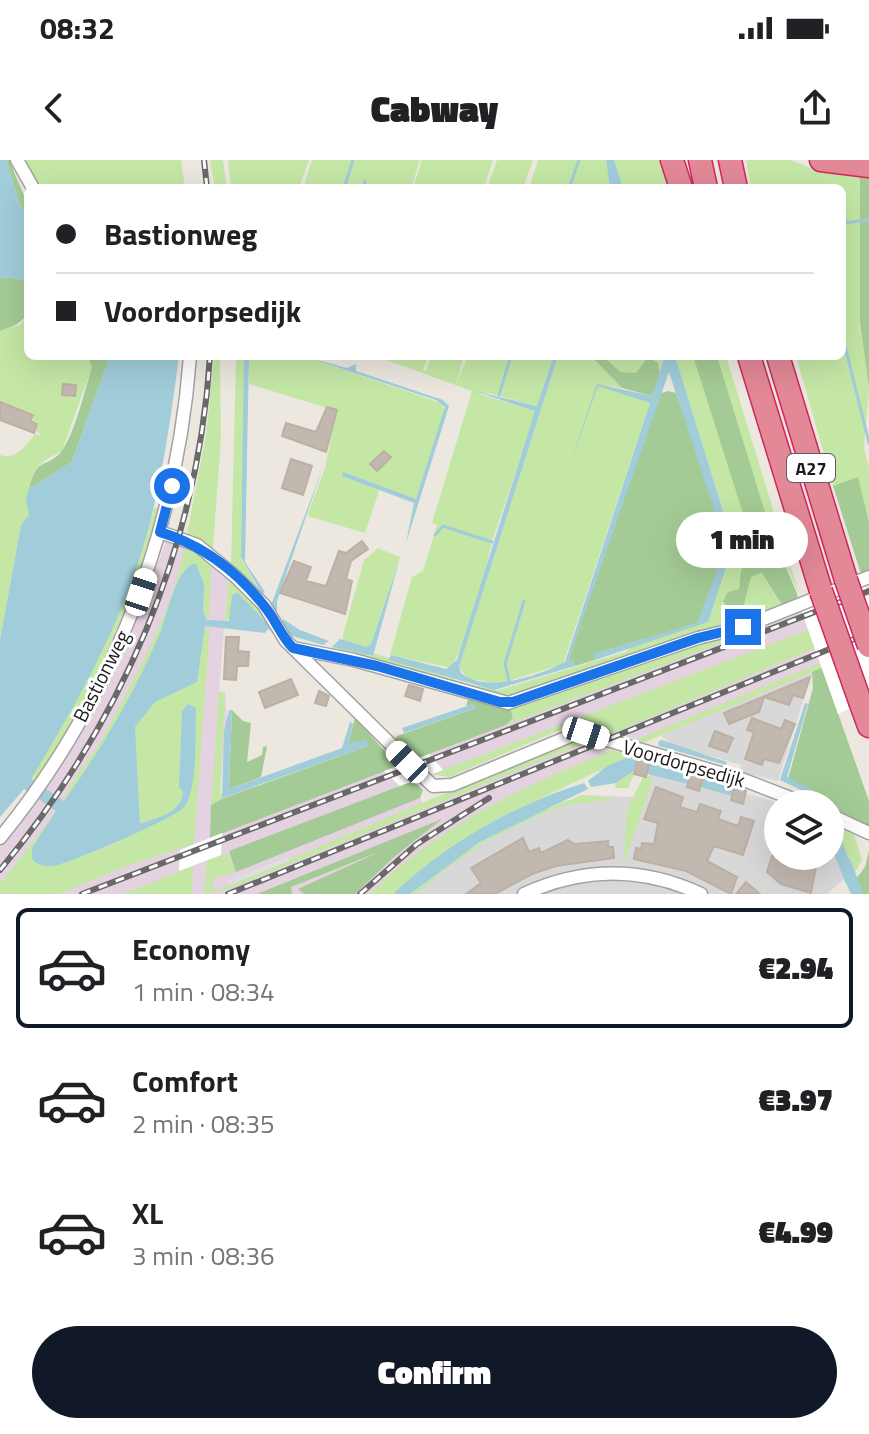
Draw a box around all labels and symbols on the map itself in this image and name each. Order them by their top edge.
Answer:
road number: A27 [787,454,835,482]
route start [154,468,190,504]
callout: 1 min [677,511,809,567]
car [122,565,160,619]
route end [725,609,761,645]
street label: Bastionweg [65,625,137,727]
car [559,714,613,752]
street label: Voordorpsedijk [619,731,749,795]
car [382,737,432,787]

